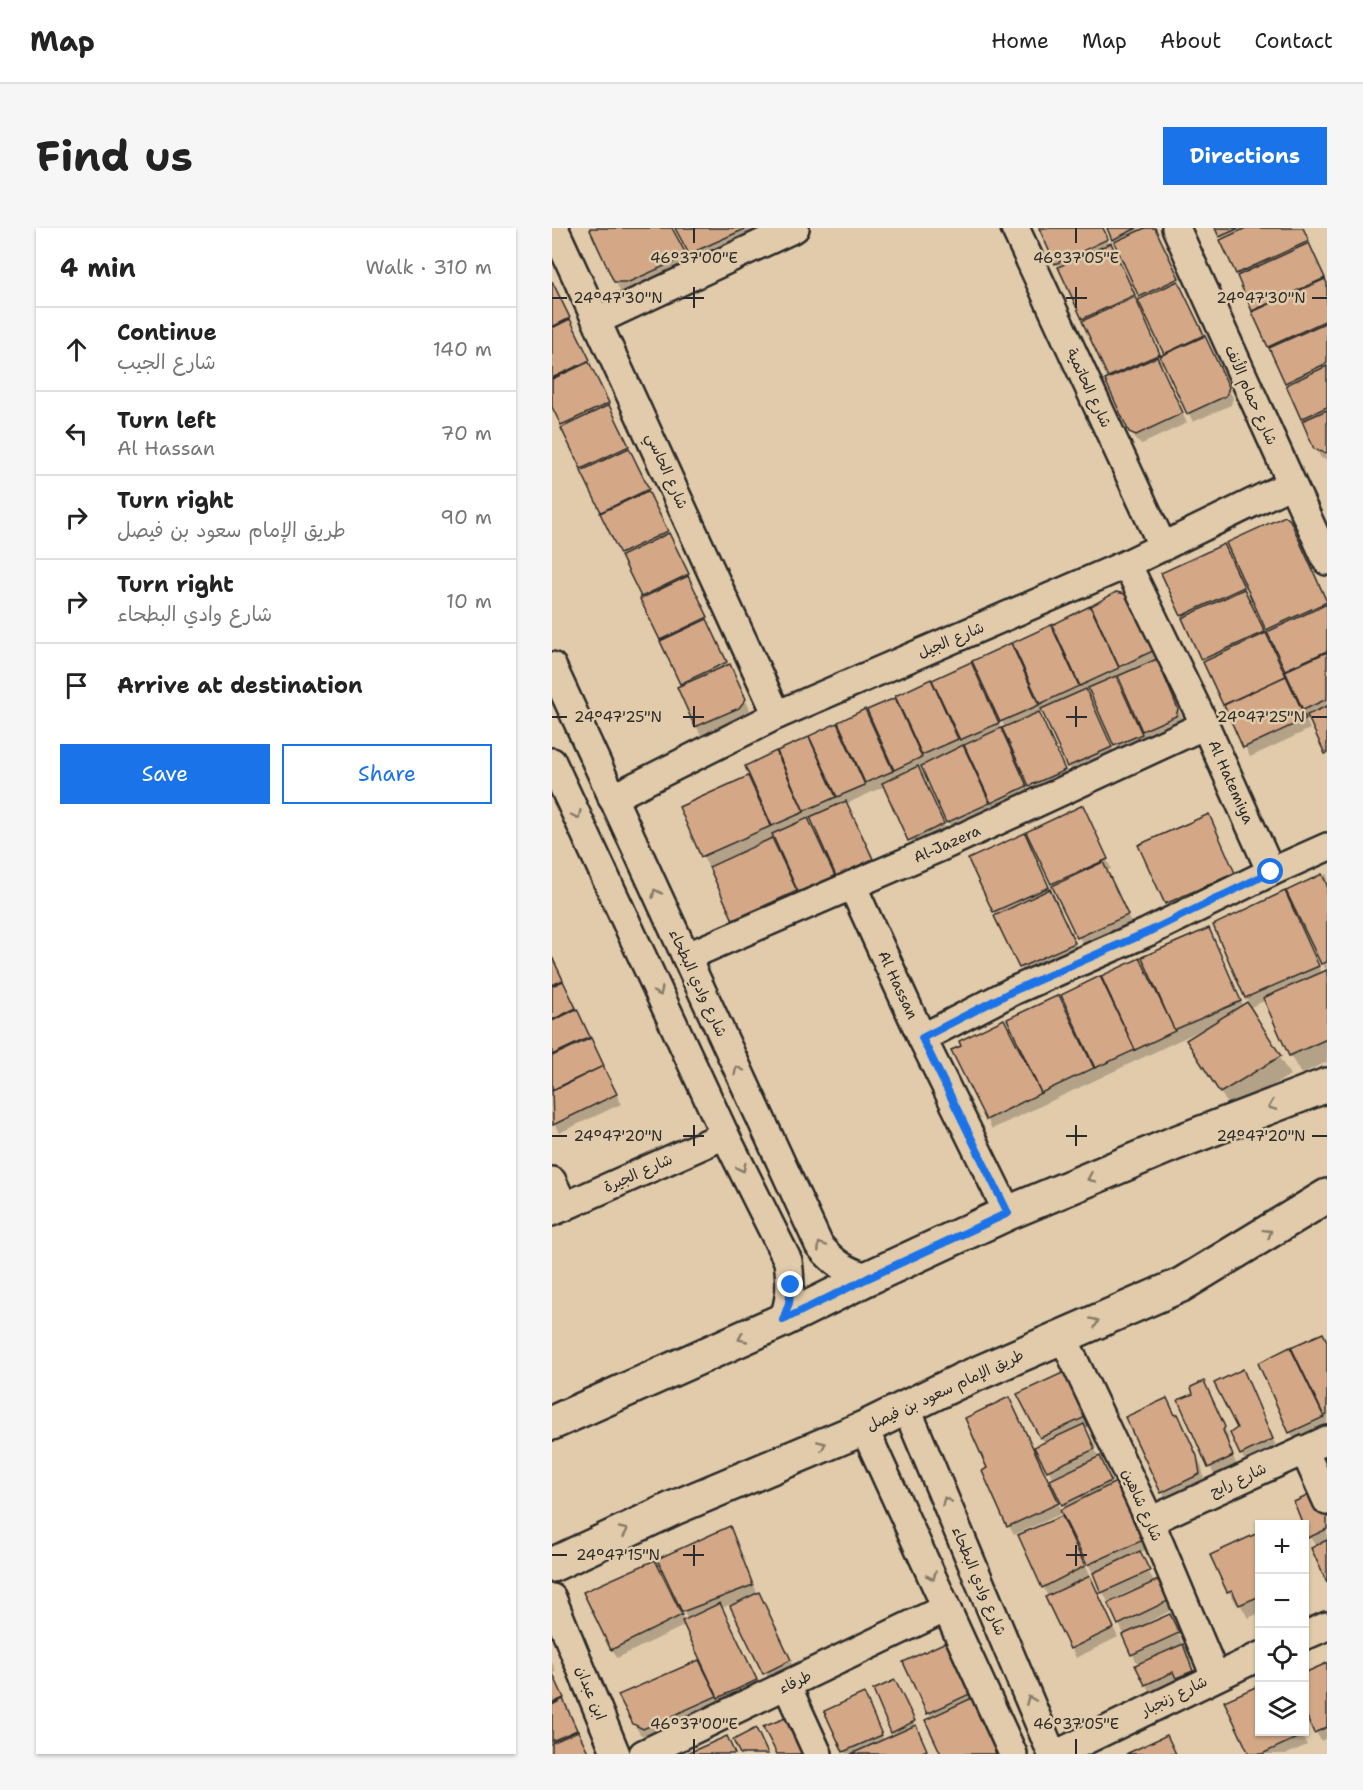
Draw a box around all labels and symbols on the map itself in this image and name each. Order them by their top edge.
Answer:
text: 46°37'00"E [650,248,738,268]
text: 46°37'05"E [1033,248,1119,268]
text: 24°47'30"N [573,288,663,308]
text: 24°47'30"N [1216,288,1306,308]
street label: شارع حمام الأنف [1219,342,1282,449]
street label: شارع الحاتمية [1062,345,1116,431]
street label: شارع الحاسي [639,430,693,513]
street label: شارع الجيل [915,617,987,663]
text: 24°47'25"N [574,707,662,727]
text: 24°47'25"N [1217,707,1305,727]
street label: Al Hatemiya [1204,737,1259,828]
one-way arrow [569,808,581,819]
street label: Al-Jazera [910,820,984,868]
route start [1257,858,1283,884]
one-way arrow [652,888,664,899]
street label: شارع وادي البطحاء [663,926,732,1040]
street label: Al Hassan [873,947,923,1023]
one-way arrow [651,985,663,996]
one-way arrow [734,1065,746,1076]
one-way arrow [1268,1098,1278,1111]
text: 24°47'20"N [573,1126,663,1146]
text: 24°47'20"N [1216,1126,1306,1146]
street label: شارع الجيرة [600,1149,676,1197]
one-way arrow [734,1162,746,1173]
one-way arrow [1087,1171,1098,1183]
one-way arrow [1262,1228,1272,1240]
one-way arrow [817,1242,828,1253]
route end [777,1271,803,1297]
one-way arrow [1089,1318,1100,1330]
one-way arrow [738,1331,749,1343]
street label: طريق الإمام سعود بن فيصل [863,1345,1027,1436]
one-way arrow [816,1440,827,1452]
street label: شارع رابح [1206,1458,1270,1502]
street label: شارع شاهين [1117,1466,1167,1544]
one-way arrow [941,1496,953,1507]
street label: شارع وادي البطحاء [946,1523,1011,1639]
one-way arrow [618,1527,629,1539]
text: 24°47'15"N [576,1545,660,1565]
one-way arrow [924,1570,936,1581]
street label: ابن عبدان [571,1663,611,1723]
street label: طرفاء [775,1666,815,1698]
street label: شارع زنجبار [1136,1671,1211,1721]
one-way arrow [1025,1695,1037,1706]
text: 46°37'00"E [650,1714,738,1734]
text: 46°37'05"E [1033,1714,1119,1734]

